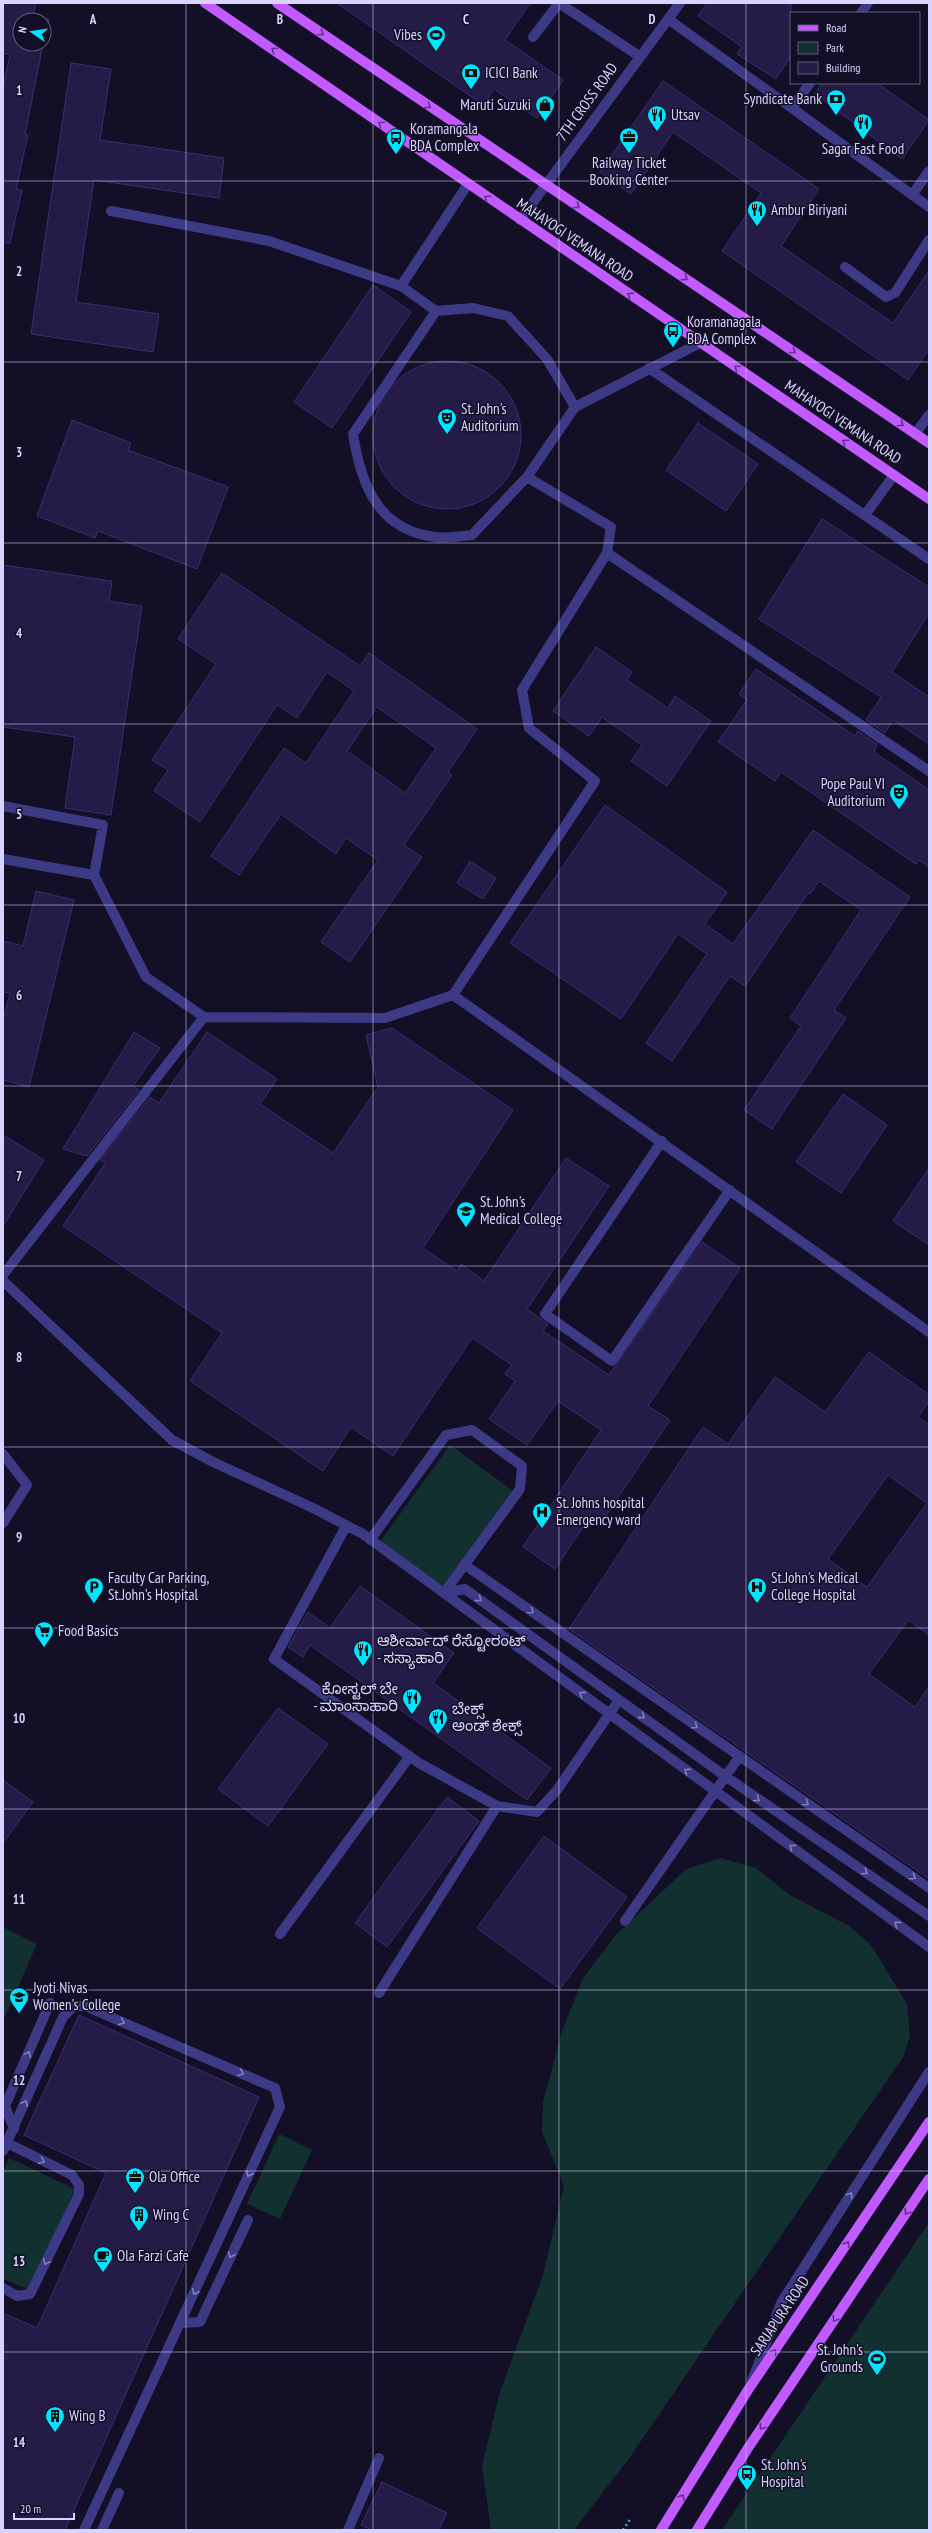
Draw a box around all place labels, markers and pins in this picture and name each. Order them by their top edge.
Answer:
sports icon: Vibes [425,24,447,52]
place label: Vibes [393,25,422,44]
bank icon: ICICI Bank [460,62,482,90]
place label: ICICI Bank [485,63,538,82]
bank icon: Syndicate Bank [825,88,847,116]
place label: Syndicate Bank [743,89,822,108]
shop icon: Maruti Suzuki [534,94,556,122]
place label: Maruti Suzuki [460,95,531,114]
restaurant icon: Utsav [646,104,668,132]
place label: Utsav [671,105,700,124]
restaurant icon: Sagar Fast Food [852,112,874,140]
place label: Koramangala BDA Complex [410,119,479,155]
office icon: Railway Ticket Booking Center [618,126,640,154]
bus stop icon: Koramangala BDA Complex [385,127,407,155]
place label: Sagar Fast Food [822,139,904,158]
place label: Railway Ticket Booking Center [590,153,669,189]
restaurant icon: Ambur Biriyani [746,199,768,227]
place label: Ambur Biriyani [771,200,847,219]
place label: Koramanagala BDA Complex [687,312,761,348]
bus stop icon: Koramanagala BDA Complex [662,320,684,348]
place label: St. John's Auditorium [461,399,518,435]
theatre icon: St. John's Auditorium [436,407,458,435]
place label: Pope Paul VI Auditorium [821,774,885,810]
theatre icon: Pope Paul VI Auditorium [888,782,910,810]
place label: St. John's Medical College [480,1192,562,1228]
school or university icon: St. John's Medical College [455,1200,477,1228]
place label: St. Johns hospital Emergency ward [556,1493,645,1529]
hospital icon: St. Johns hospital Emergency ward [531,1501,553,1529]
place label: Faculty Car Parking, St.John's Hospital [108,1568,210,1604]
place label: St.John's Medical College Hospital [771,1568,859,1604]
parking icon: Faculty Car Parking, St.John's Hospital [83,1576,105,1604]
hospital icon: St.John's Medical College Hospital [746,1576,768,1604]
supermarket icon: Food Basics [33,1620,55,1648]
place label: Food Basics [58,1621,119,1640]
place label: ಆಶೀರ್ವಾದ್ ರೆಸ್ಟೋರಂಟ್ - ಸಸ್ಯಾಹಾರಿ [377,1631,527,1670]
restaurant icon: ಆಶೀರ್ವಾದ್ ರೆಸ್ಟೋರಂಟ್ - ಸಸ್ಯಾಹಾರಿ [352,1639,374,1667]
place label: ಕೋಸ್ಟಲ್ ಬೇ - ಮಾಂಸಾಹಾರಿ [313,1679,398,1715]
restaurant icon: ಕೋಸ್ಟಲ್ ಬೇ - ಮಾಂಸಾಹಾರಿ [401,1687,423,1715]
place label: ಬೇಕ್ಸ್ ಅಂಡ್ ಶೇಕ್ಸ್ [452,1699,523,1736]
restaurant icon: ಬೇಕ್ಸ್ ಅಂಡ್ ಶೇಕ್ಸ್ [427,1707,449,1735]
place label: Jyoti Nivas Women's College [32,1978,120,2014]
school or university icon: Jyoti Nivas Women's College [8,1986,30,2014]
office icon: Ola Office [124,2166,146,2194]
place label: Ola Office [149,2167,200,2186]
building icon: Wing C [128,2204,150,2232]
place label: Wing C [153,2205,190,2224]
cafe icon: Ola Farzi Cafe [92,2245,114,2273]
place label: Ola Farzi Cafe [117,2246,189,2265]
place label: St. John's Grounds [817,2340,863,2376]
sports icon: St. John's Grounds [866,2348,888,2376]
building icon: Wing B [44,2405,66,2433]
place label: Wing B [69,2406,106,2425]
place label: St. John's Hospital [761,2455,807,2491]
bus stop icon: St. John's Hospital [736,2463,758,2491]

